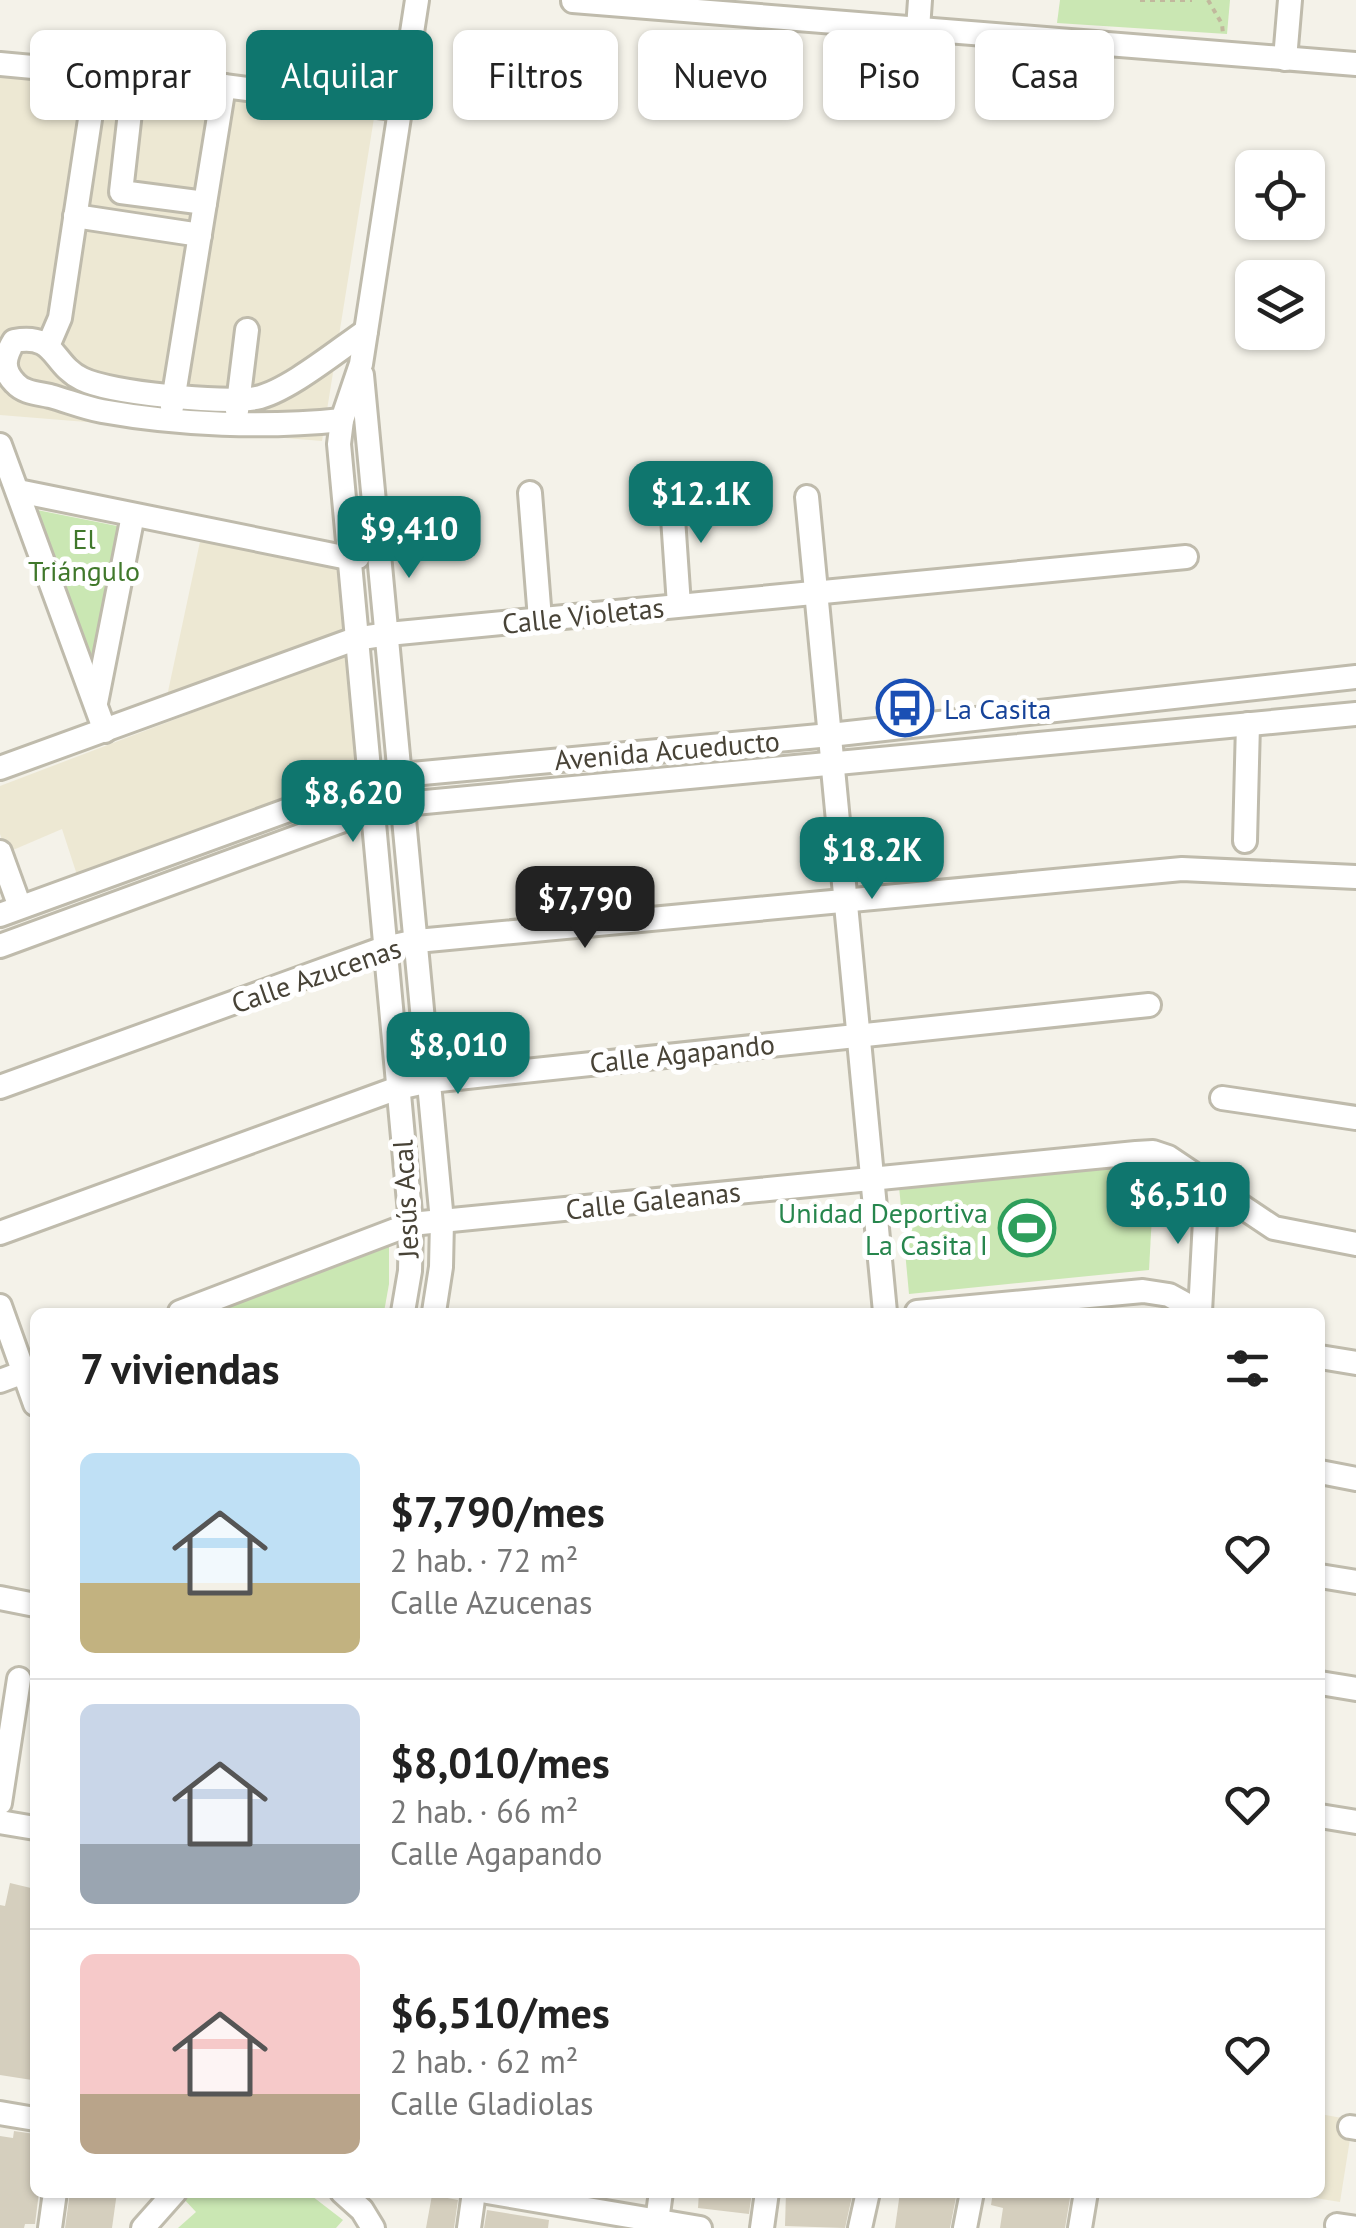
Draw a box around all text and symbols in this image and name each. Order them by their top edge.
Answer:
chip: Comprar [30,30,226,120]
chip: Alquilar [246,30,433,120]
chip: Filtros [453,30,618,120]
chip: Nuevo [638,30,803,120]
chip: Piso [823,30,955,120]
chip: Casa [975,30,1114,120]
map controls [1235,150,1325,350]
button: locate [1235,150,1325,240]
button: layers [1235,260,1325,350]
pin: $12.1K [620,461,782,546]
text: $12.1K [651,472,751,514]
pin: $9,410 [328,496,490,581]
text: $9,410 [360,507,458,549]
park label: El Triángulo [28,520,140,589]
street label: Calle Violetas [500,588,666,642]
bus stop icon: La Casita [875,678,935,738]
place label: La Casita [944,690,1051,727]
street label: Avenida Acueducto [553,722,781,778]
pin: $8,620 [272,760,434,845]
text: $8,620 [304,771,402,813]
pin: $18.2K [791,817,953,902]
text: $18.2K [822,828,922,870]
pin: $7,790 [504,866,666,951]
text: $7,790 [538,877,632,919]
street label: Calle Azucenas [226,929,406,1021]
pin: $8,010 [377,1012,539,1097]
text: $8,010 [409,1023,507,1065]
street label: Calle Agapando [588,1025,776,1081]
street label: Jesús Acal [383,1139,427,1260]
pin: $6,510 [1097,1162,1259,1247]
street label: Calle Galeanas [564,1172,742,1228]
text: $6,510 [1129,1173,1227,1215]
place label: Unidad Deportiva La Casita I [778,1194,988,1263]
sports icon: Unidad Deportiva La Casita I [997,1198,1057,1258]
text: 7 viviendas [80,1341,279,1396]
icon: filters [1220,1341,1275,1396]
text: $7,790/mes [390,1484,605,1539]
icon: home [160,1493,280,1613]
icon: heart [1220,1526,1275,1581]
text: 2 hab. · 72 m² [390,1539,578,1581]
text: Calle Azucenas [390,1581,592,1623]
text: $8,010/mes [390,1735,610,1790]
icon: home [160,1744,280,1864]
icon: heart [1220,1777,1275,1832]
text: 2 hab. · 66 m² [390,1790,578,1832]
text: Calle Agapando [390,1832,602,1874]
text: $6,510/mes [390,1985,610,2040]
icon: home [160,1994,280,2114]
icon: heart [1220,2027,1275,2082]
text: 2 hab. · 62 m² [390,2040,578,2082]
text: Calle Gladiolas [390,2082,594,2124]

